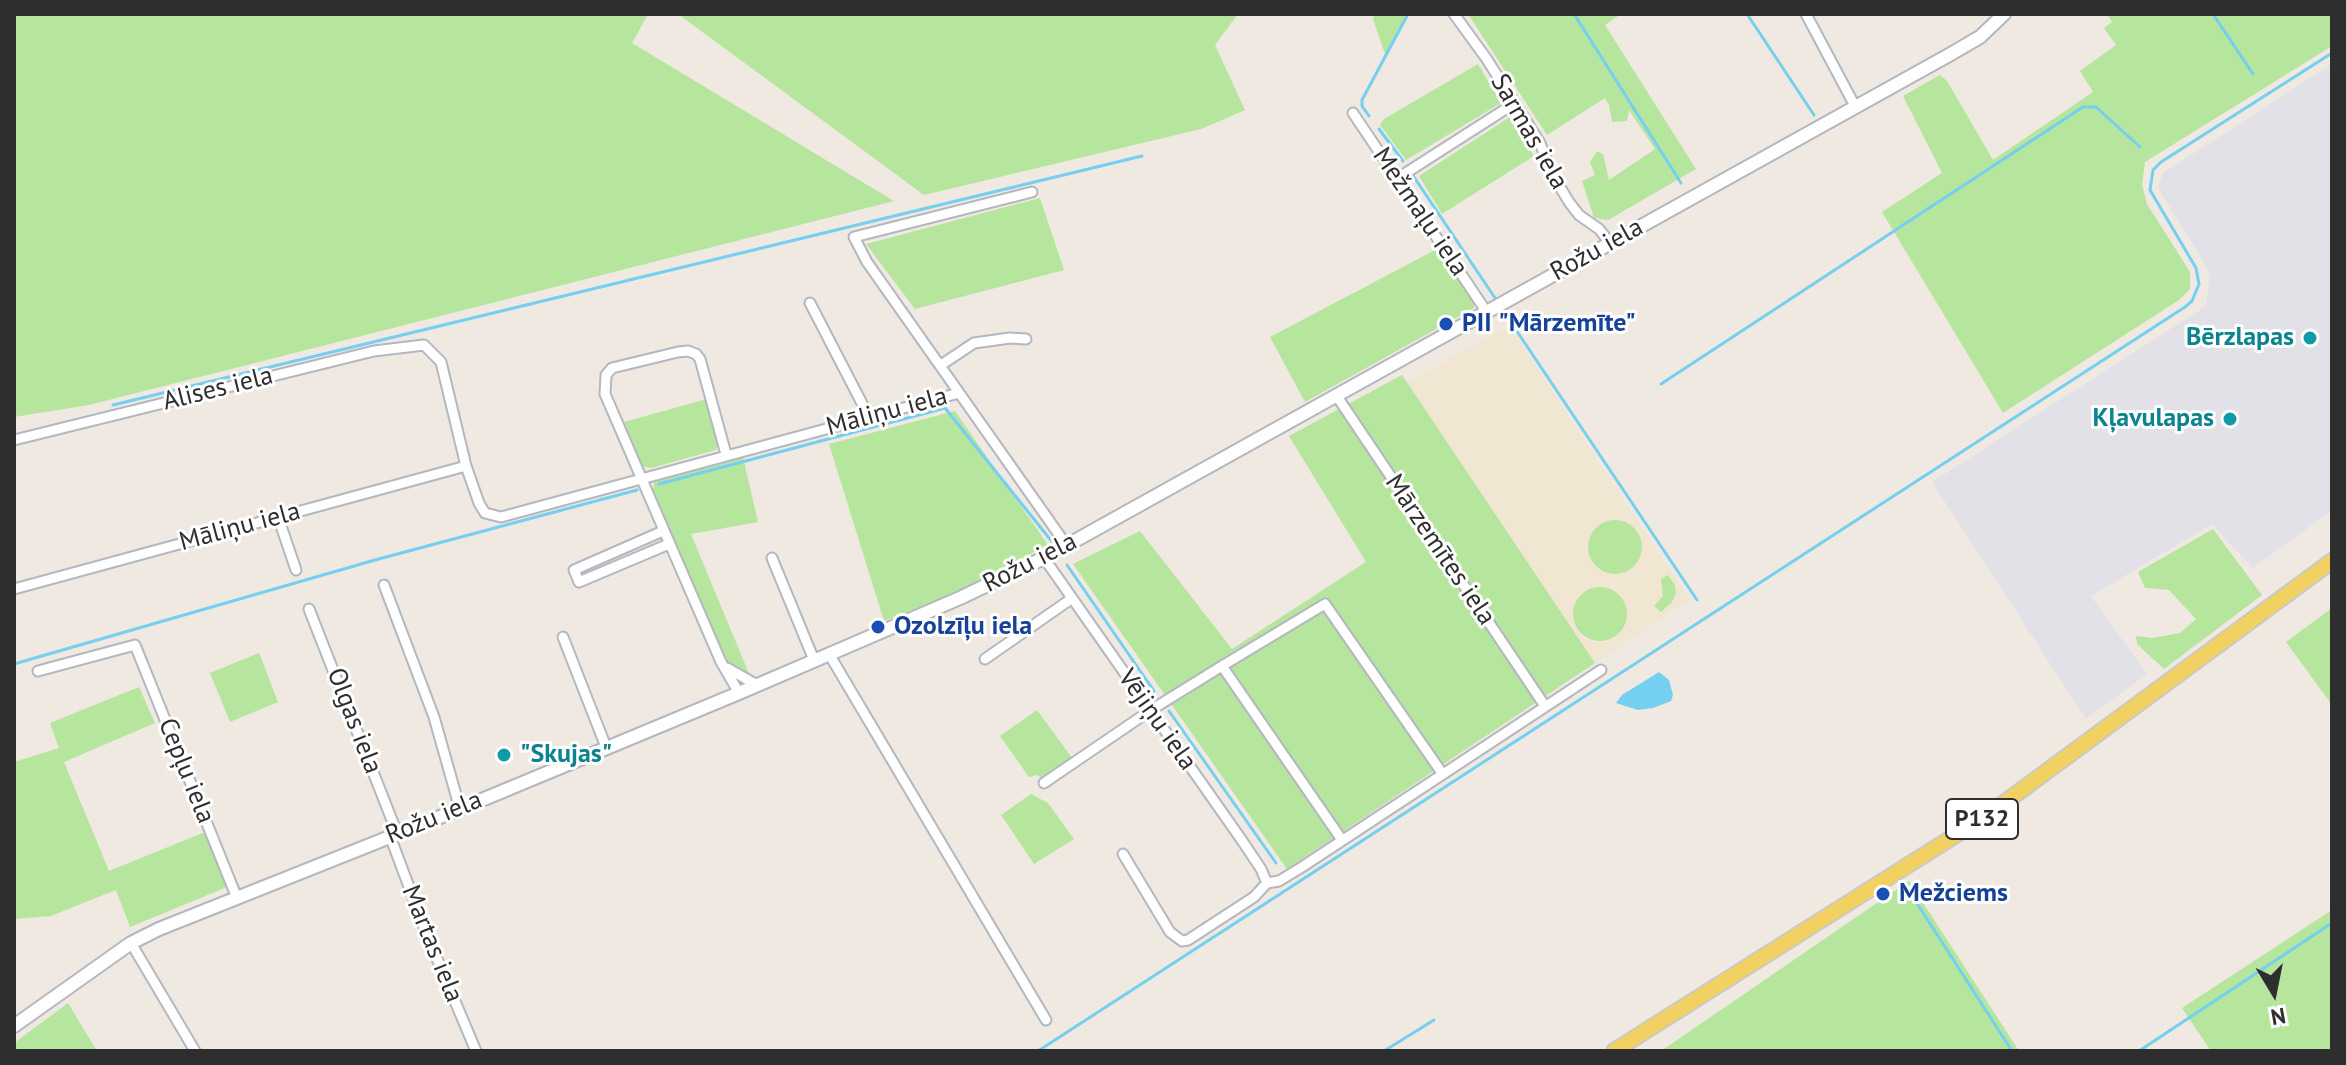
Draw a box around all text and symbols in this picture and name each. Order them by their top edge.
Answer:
street label: Sarmas iela [1483,69,1575,195]
street label: Mežmaļu iela [1366,142,1474,282]
street label: Rožu iela [1545,212,1649,288]
place label: PII "Mārzemīte" [1462,308,1636,340]
marker: PII "Mārzemīte" [1437,315,1455,333]
place label: Bērzlapas [2186,322,2294,354]
marker: Bērzlapas [2301,329,2319,347]
street label: Alises iela [160,360,276,418]
street label: Māliņu iela [823,381,951,443]
place label: Kļavulapas [2093,403,2214,435]
marker: Kļavulapas [2221,410,2239,428]
street label: Mārzemītes iela [1378,469,1502,631]
street label: Māliņu iela [176,496,304,558]
street label: Rožu iela [978,526,1082,600]
place label: Ozolzīļu iela [894,611,1032,643]
marker: Ozolzīļu iela [869,618,887,636]
street label: Vējiņu iela [1111,663,1203,777]
street label: Olgas iela [320,664,388,778]
street label: Cepļu iela [151,714,221,828]
place label: "Skujas" [520,739,612,771]
marker: "Skujas" [495,746,513,764]
street label: Rožu iela [381,785,487,851]
road number: P132 [1946,799,2018,839]
place label: Mežciems [1899,878,2008,910]
street label: Martas iela [394,881,470,1007]
marker: Mežciems [1874,885,1892,903]
north arrow [2234,953,2314,1033]
text: N [2269,1002,2288,1032]

